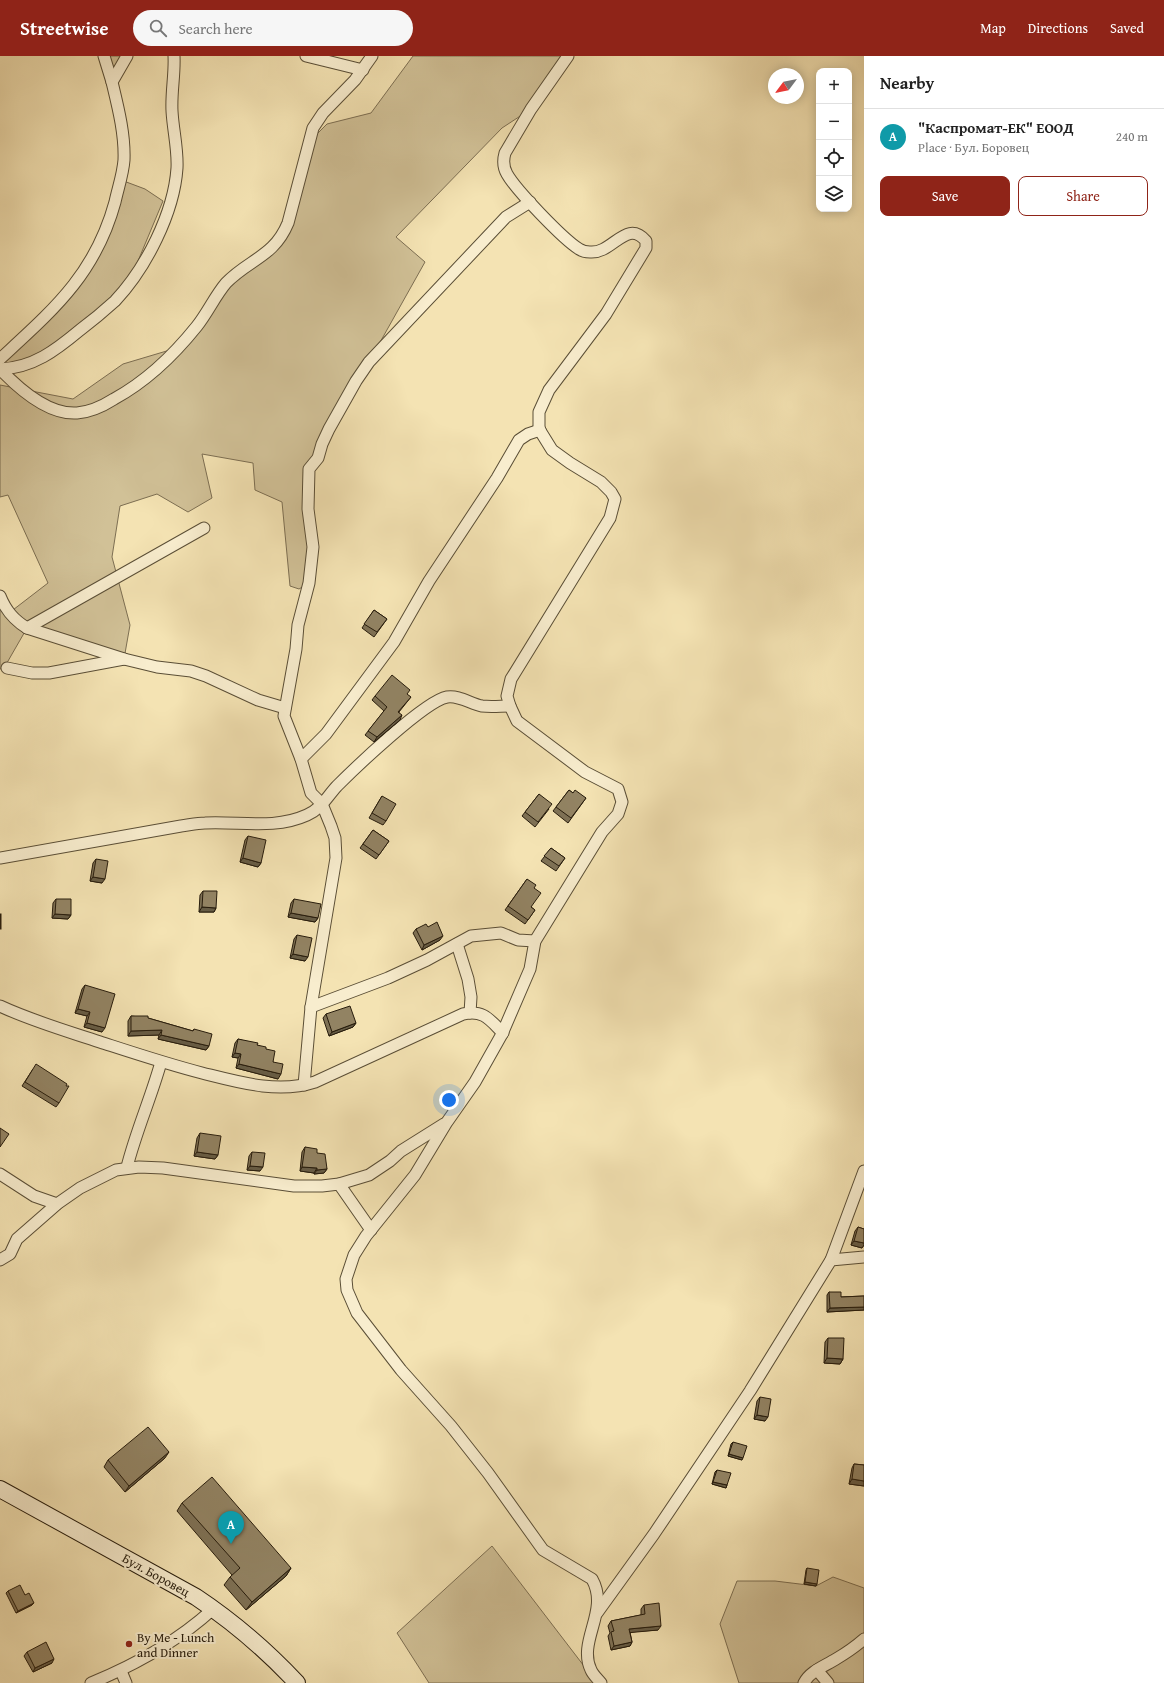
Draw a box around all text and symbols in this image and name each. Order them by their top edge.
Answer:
search box [133,10,413,46]
text: Streetwise [20,14,109,42]
icon: search [147,17,169,39]
text: Search here [179,18,253,39]
text: Map [980,18,1006,38]
text: Directions [1028,18,1088,38]
text: Saved [1110,18,1144,38]
north arrow [768,68,804,104]
map controls [816,68,852,212]
button: + [816,68,852,104]
text: Nearby [880,70,934,95]
button: − [816,104,852,140]
text: "Каспромат-ЕК" ЕООД [918,117,1074,138]
text: A [889,127,897,146]
text: 240 m [1116,127,1148,146]
text: Place · Бул. Боровец [918,138,1029,157]
button: locate [816,140,852,176]
button: layers [816,176,852,212]
button: Save [880,176,1010,216]
button: Share [1018,176,1148,216]
your location [439,1090,459,1110]
pin: A [218,1511,244,1544]
street label: Бул. Боровец [119,1549,194,1602]
place label: By Me - Lunch and Dinner [137,1628,215,1662]
marker: By Me - Lunch and Dinner [124,1639,134,1649]

